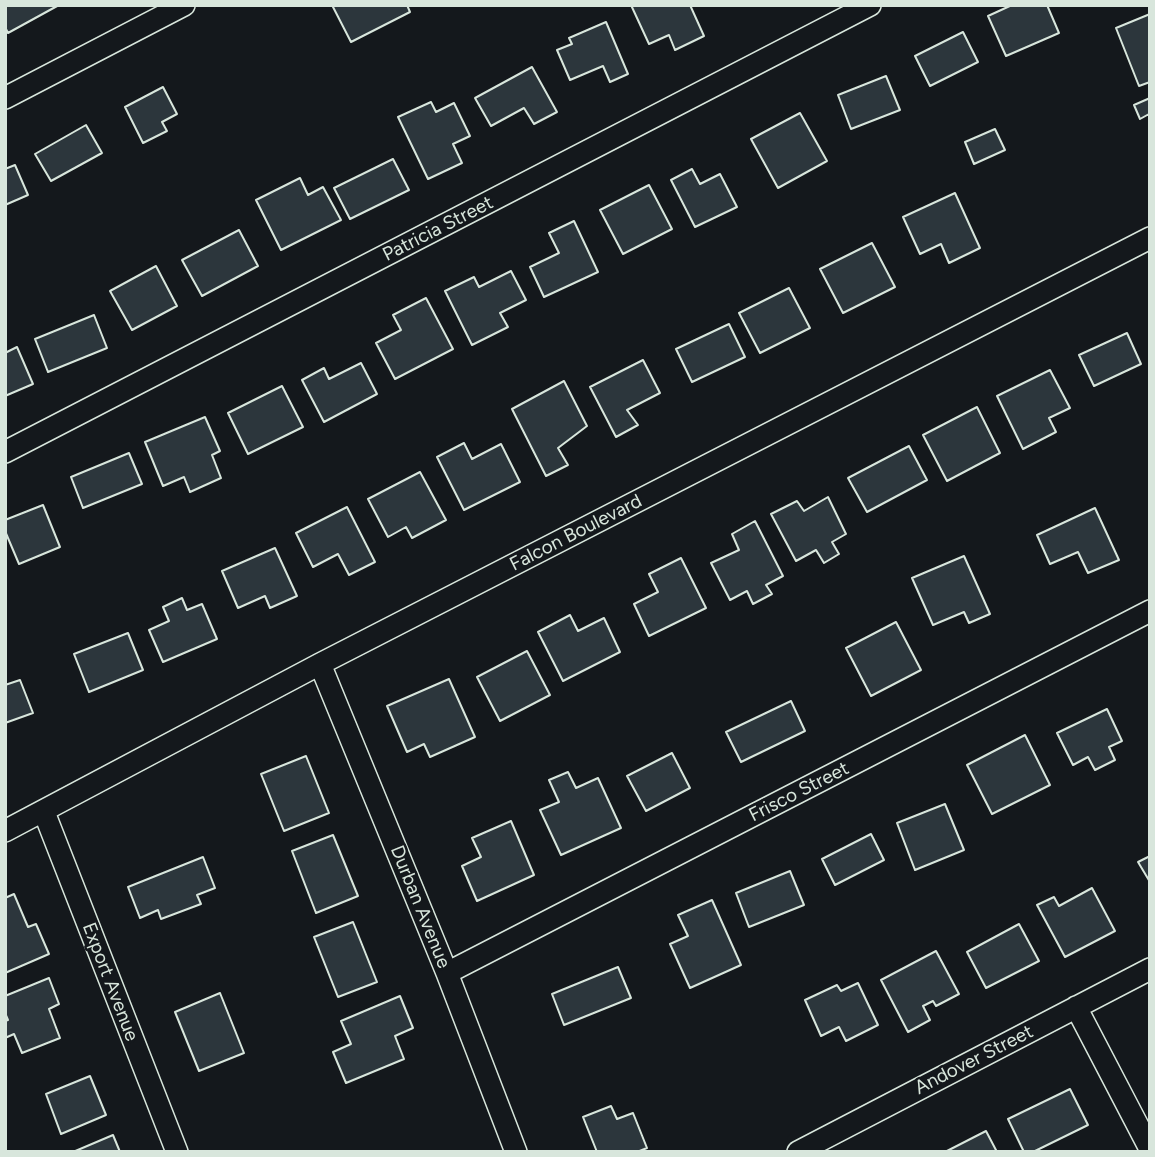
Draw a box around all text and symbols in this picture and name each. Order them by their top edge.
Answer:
street label: Patricia Street [379,191,497,267]
street label: Falcon Boulevard [506,490,646,576]
street label: Frisco Street [745,757,853,827]
street label: Durban Avenue [385,842,455,972]
street label: Export Avenue [77,920,143,1044]
street label: Andover Street [911,1020,1037,1100]

